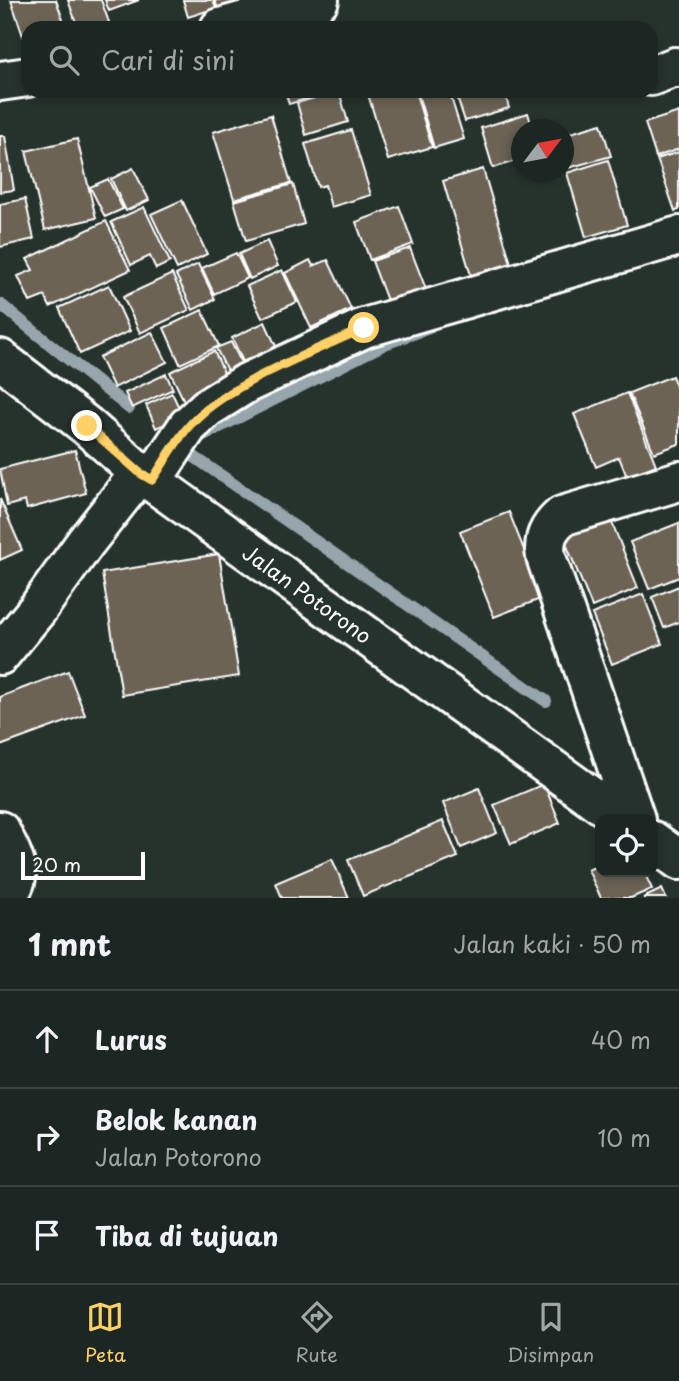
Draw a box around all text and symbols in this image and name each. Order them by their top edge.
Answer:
search box [21,21,658,98]
text: Cari di sini [101,40,235,79]
icon: search [45,41,83,79]
north arrow [511,119,574,182]
route start [348,312,379,343]
route end [71,410,102,441]
street label: Jalan Potorono [236,536,379,651]
map controls [595,814,658,877]
button: locate [595,814,658,877]
scale bar [21,849,145,881]
text: 20 m [32,850,81,878]
text: 1 mnt [28,921,111,966]
text: Jalan kaki · 50 m [453,926,651,961]
icon: ahead [28,1020,66,1058]
text: Lurus [95,1020,167,1059]
text: 40 m [591,1022,651,1057]
text: Belok kanan [95,1100,257,1139]
icon: right [28,1118,66,1156]
text: 10 m [597,1120,651,1155]
text: Jalan Potorono [95,1139,262,1174]
icon: arrive [28,1216,66,1254]
text: Tiba di tujuan [95,1216,279,1255]
tab: Peta [85,1298,126,1368]
tab: Rute [296,1298,338,1368]
tab: Disimpan [507,1298,594,1368]

